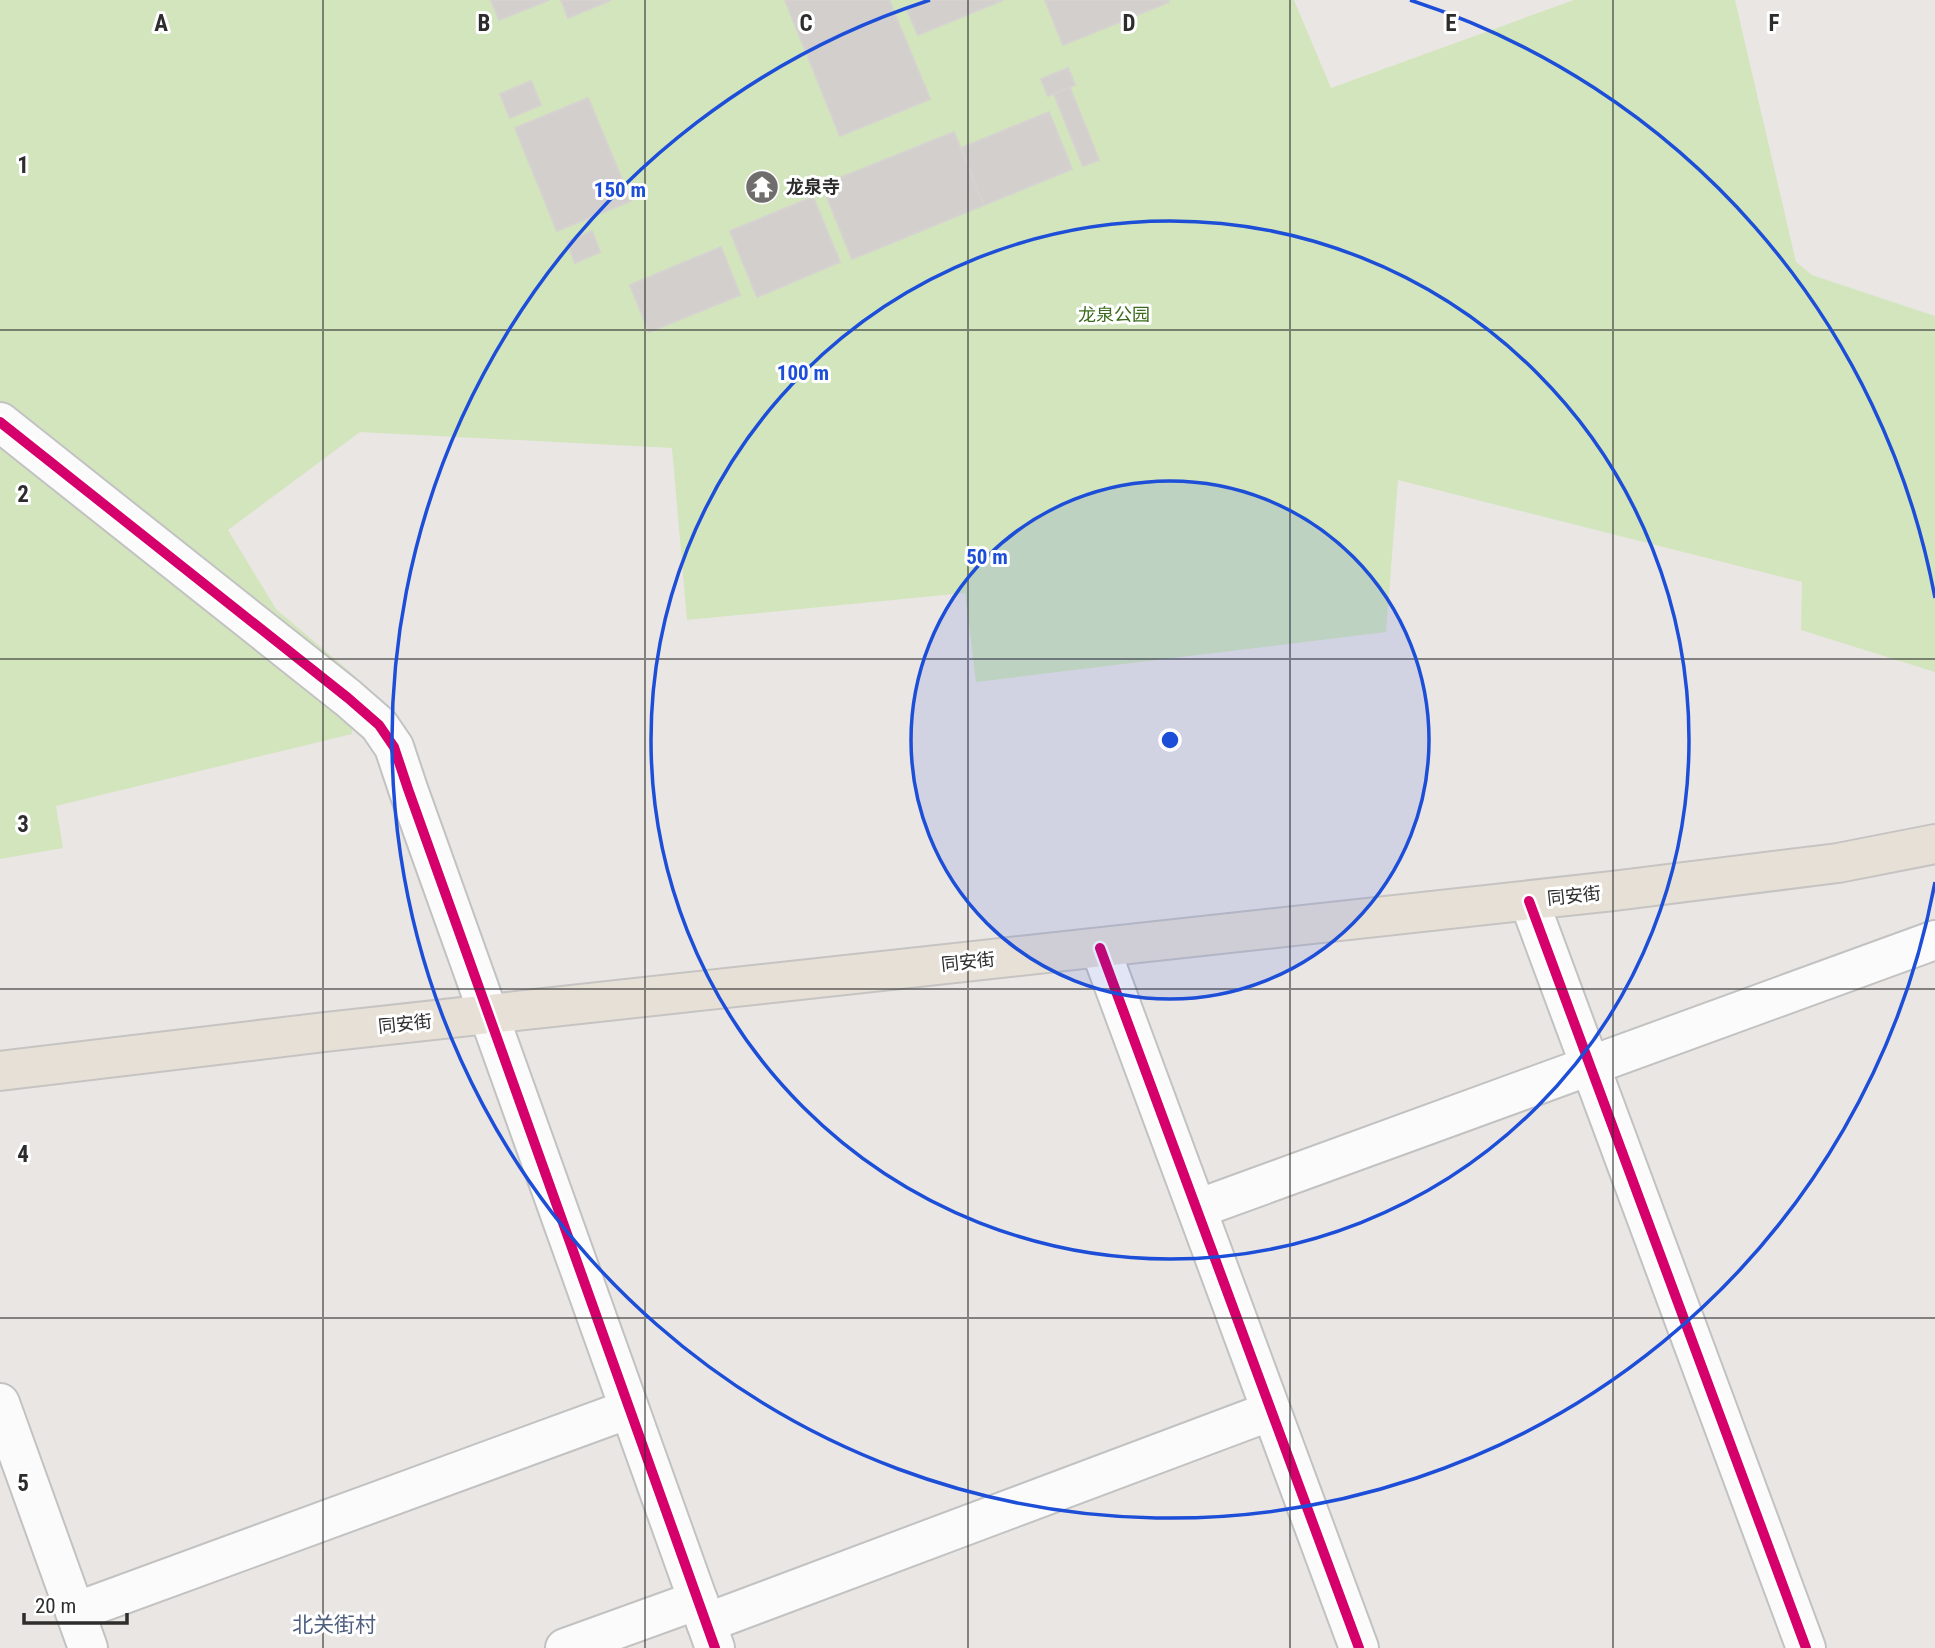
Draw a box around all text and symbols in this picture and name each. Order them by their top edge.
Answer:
text: A [154,10,168,37]
text: B [478,10,490,37]
text: C [799,10,813,37]
text: D [1123,10,1136,37]
text: E [1445,10,1457,37]
text: F [1769,10,1780,37]
text: 1 [17,152,29,179]
temple icon: 龙泉寺 [743,168,781,206]
place label: 龙泉寺 [786,176,840,197]
text: 150 m [594,178,646,202]
park label: 龙泉公园 [1078,304,1150,325]
text: 100 m [777,361,829,385]
text: 2 [17,481,29,508]
text: 50 m [966,545,1008,569]
centre of rings [1158,728,1182,752]
text: 3 [17,811,29,838]
street label: 同安街 [1546,882,1602,909]
street label: 同安街 [940,948,996,975]
street label: 同安街 [377,1010,433,1037]
text: 4 [17,1141,29,1168]
text: 5 [17,1470,29,1497]
scale bar [24,1582,128,1626]
text: 20 m [35,1594,76,1618]
district label: 北关街村 [292,1613,376,1637]

